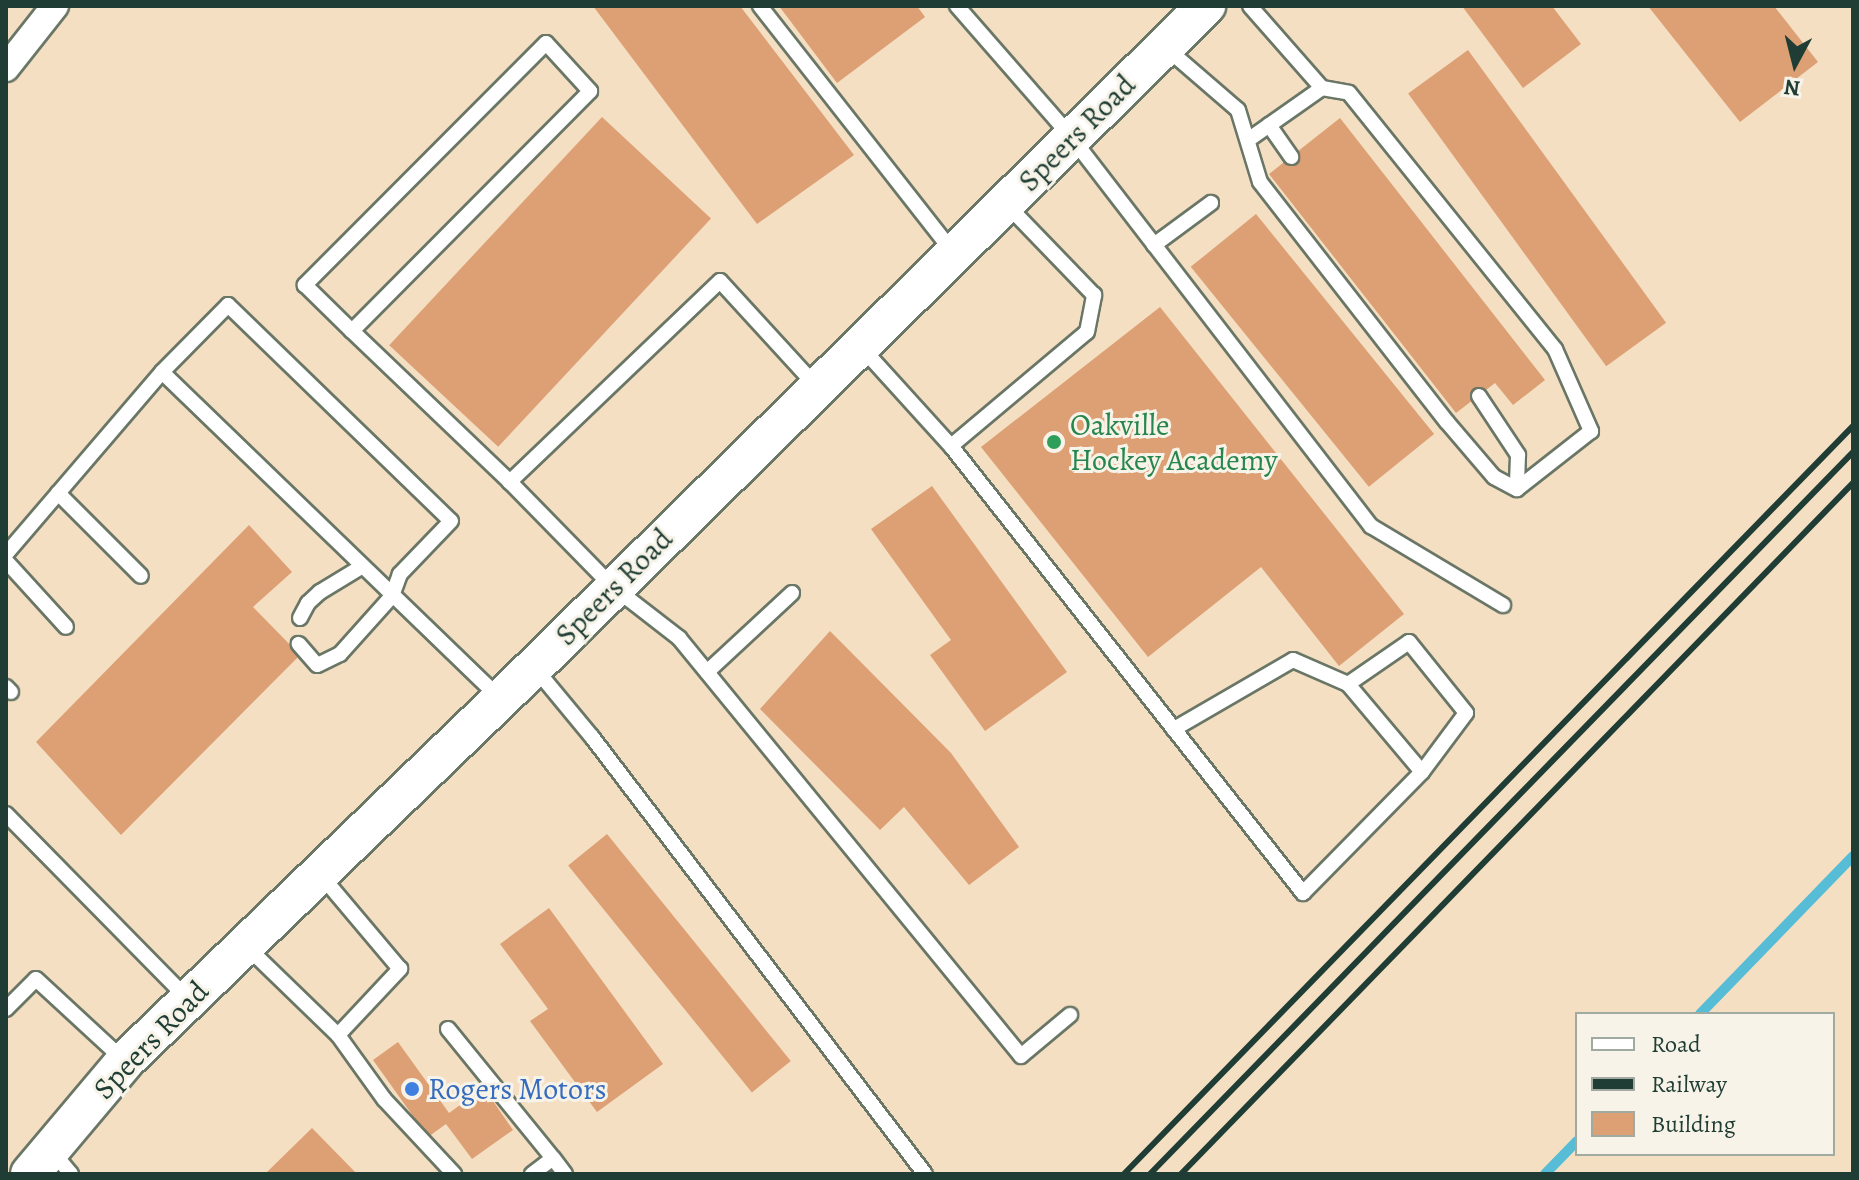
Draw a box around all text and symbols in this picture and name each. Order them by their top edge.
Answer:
north arrow [1755,24,1835,104]
street label: Speers Road [1011,67,1143,199]
text: N [1782,72,1802,104]
place label: Oakville Hockey Academy [1070,407,1278,478]
marker: Oakville Hockey Academy [1045,433,1063,451]
street label: Speers Road [548,521,680,653]
street label: Speers Road [86,973,216,1107]
legend [1575,1012,1835,1156]
text: Road [1651,1028,1701,1060]
text: Railway [1651,1068,1727,1100]
place label: Rogers Motors [428,1071,606,1107]
marker: Rogers Motors [403,1080,421,1098]
text: Building [1651,1108,1736,1140]

